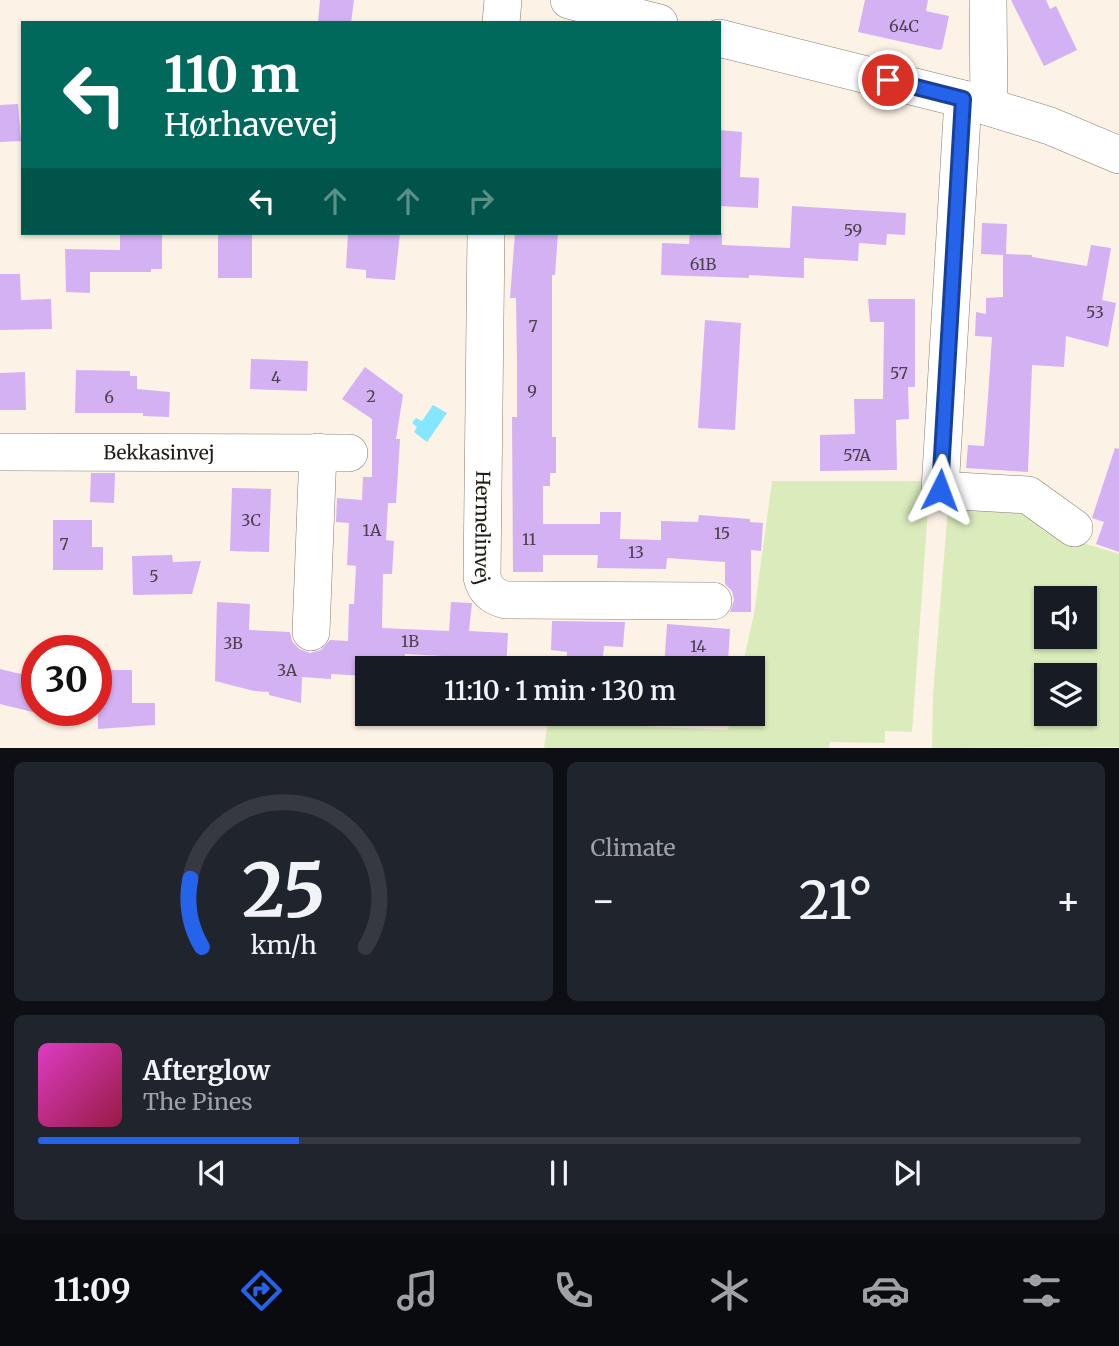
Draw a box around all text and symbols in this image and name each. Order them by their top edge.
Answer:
house number: 64C [889,16,919,36]
text: 110 m [164,44,299,105]
icon: left [49,49,140,140]
pin [858,50,918,110]
icon: arrive [869,61,907,99]
text: Hørhavevej [164,105,339,145]
icon: left [243,182,281,220]
icon: ahead [316,182,354,220]
icon: ahead [389,182,427,220]
icon: right [462,182,500,220]
house number: 59 [844,220,862,240]
house number: 61B [690,254,716,274]
house number: 53 [1086,302,1104,322]
house number: 7 [528,316,538,336]
house number: 57 [890,363,908,383]
house number: 4 [271,367,281,387]
house number: 9 [527,381,537,401]
house number: 2 [366,386,376,406]
house number: 6 [104,387,114,407]
street label: Bekkasinvej [103,440,215,465]
house number: 57A [843,445,871,465]
position arrow [903,453,977,527]
street label: Hermelinvej [470,470,495,587]
house number: 3C [241,510,261,530]
house number: 1A [363,520,382,540]
house number: 15 [714,523,730,543]
house number: 11 [522,529,536,549]
house number: 7 [59,534,69,554]
house number: 13 [628,542,644,562]
house number: 5 [149,566,159,586]
map controls [1034,586,1097,726]
button: sound [1034,586,1097,649]
house number: 1B [401,631,419,651]
house number: 3B [223,633,243,653]
speed limit sign: 30 [21,635,112,726]
house number: 14 [690,636,706,656]
house number: 3A [277,660,298,680]
button: layers [1034,663,1097,726]
text: 11:10 · 1 min · 130 m [444,674,676,707]
text: Climate [591,833,676,862]
text: 25 [241,846,325,938]
text: 21° [799,868,873,933]
text: − [591,877,616,924]
text: + [1056,877,1081,924]
text: km/h [250,929,316,961]
text: Afterglow [143,1054,270,1087]
text: The Pines [143,1087,253,1116]
icon: previous [193,1154,231,1192]
icon: pause [540,1154,578,1192]
icon: next [888,1154,926,1192]
icon: directions [237,1266,286,1315]
icon: music [393,1266,442,1315]
icon: phone [549,1266,598,1315]
icon: climate [705,1266,754,1315]
icon: car [861,1266,910,1315]
icon: filters [1017,1266,1066,1315]
text: 11:09 [53,1270,131,1310]

